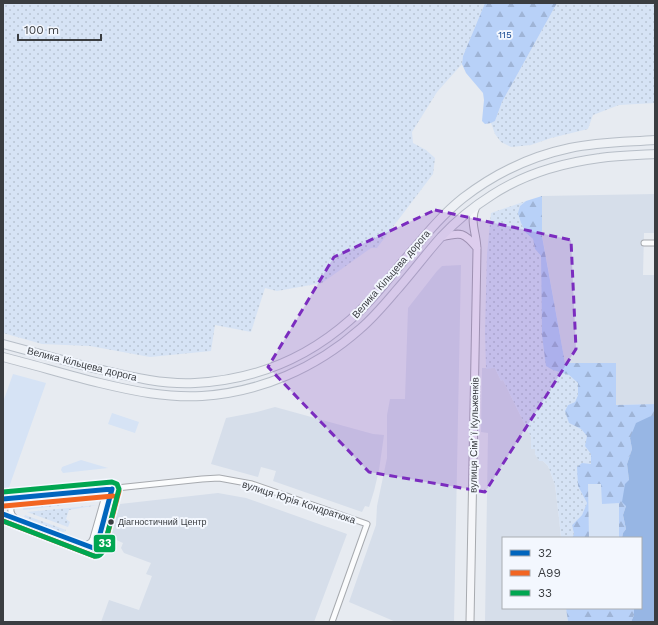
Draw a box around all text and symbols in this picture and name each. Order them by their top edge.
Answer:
scale bar [18,16,101,42]
text: 100 m [24,23,59,37]
park label: 115 [498,29,512,40]
street label: Велика Кільцева дорога [350,227,432,320]
street label: Велика Кільцева дорога [26,345,138,383]
street label: вулиця Сімʼї Кульженків [467,377,481,493]
street label: вулиця Юрія Кондратюка [241,478,357,526]
marker: Діагностичний Центр [106,517,116,527]
place label: Діагностичний Центр [118,517,207,527]
line badge: 33 [93,534,116,553]
text: 33 [98,537,112,550]
legend [502,537,642,609]
text: 32 [538,546,552,560]
text: А99 [538,566,561,580]
text: 33 [538,586,552,600]

